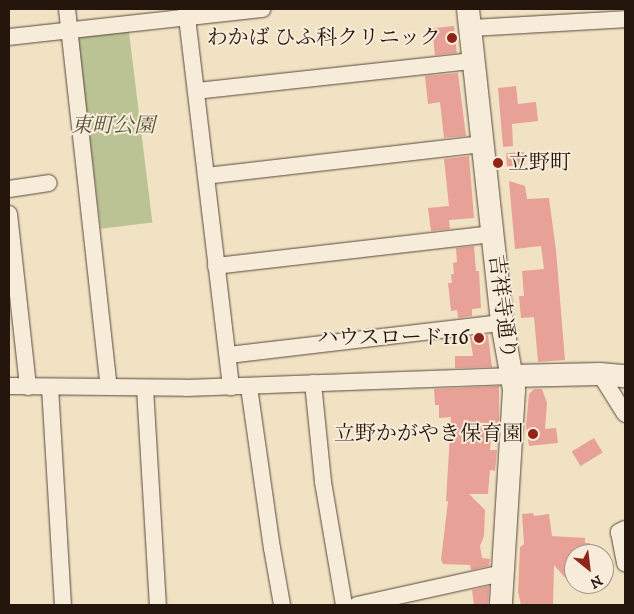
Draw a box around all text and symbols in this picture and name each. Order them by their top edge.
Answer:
place label: わかば ひふ科クリニック [205,25,441,51]
marker: わかば ひふ科クリニック [445,31,459,45]
park label: 東町公園 [71,113,155,139]
place label: 立野町 [508,150,571,176]
marker: 立野町 [492,157,504,169]
street label: 吉祥寺通り [483,253,521,361]
place label: ハウスロード116 [317,325,469,351]
marker: ハウスロード116 [473,332,485,344]
place label: 立野かがやき保育園 [334,421,523,447]
marker: 立野かがやき保育園 [527,428,539,440]
north arrow [564,544,614,594]
text: N [586,571,605,592]

